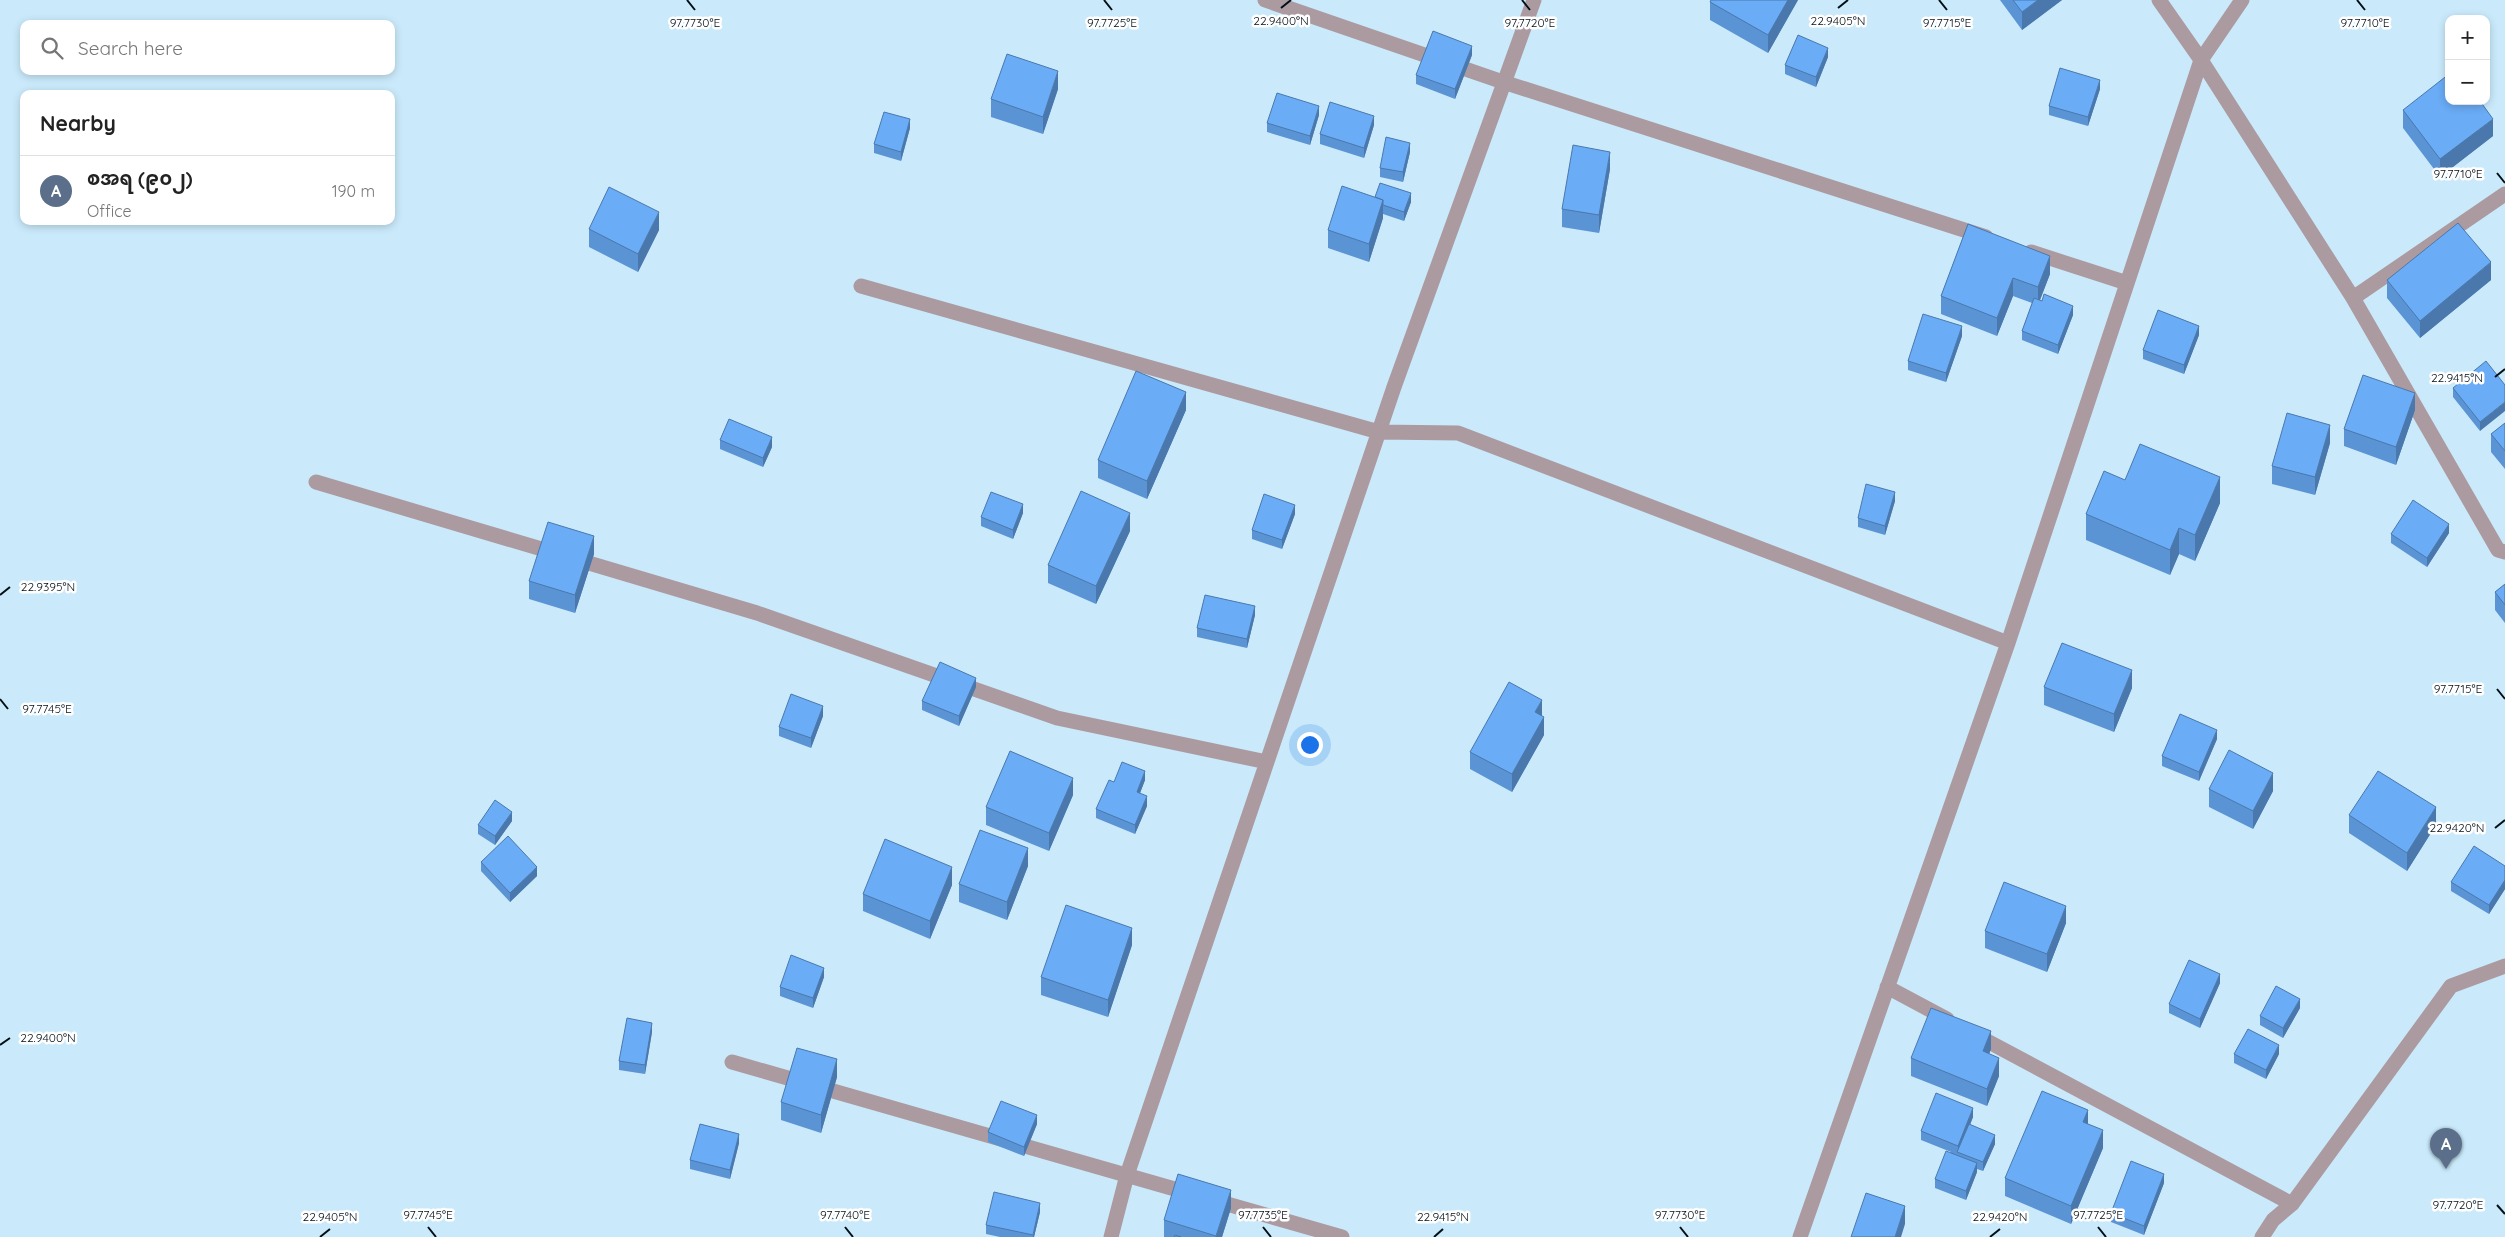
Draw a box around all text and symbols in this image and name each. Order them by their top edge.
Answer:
text: 22.9400°N [1253,13,1309,28]
text: 22.9405°N [1811,13,1865,28]
text: 97.7730°E [670,15,720,30]
text: 97.7725°E [1087,15,1137,30]
text: 97.7720°E [1505,15,1556,30]
text: 97.7715°E [1923,15,1971,30]
text: 97.7710°E [2340,15,2390,30]
map controls [2445,15,2490,105]
button: + [2445,15,2490,60]
search box [20,20,395,75]
icon: search [38,34,66,62]
text: Search here [78,36,183,60]
button: − [2445,60,2490,105]
text: Nearby [40,110,116,136]
text: စအရ (၉၀၂) [87,166,193,190]
text: 97.7710°E [2433,166,2483,181]
text: A [51,181,61,201]
text: 190 m [332,181,375,201]
text: Office [87,201,132,221]
text: 22.9415°N [2431,370,2483,385]
text: 22.9395°N [21,579,75,594]
text: 97.7715°E [2434,681,2482,696]
text: 97.7745°E [22,701,72,716]
your location [1297,732,1323,758]
text: 22.9420°N [2430,820,2485,835]
text: 22.9400°N [20,1030,76,1045]
pin: A [2430,1128,2462,1169]
text: 97.7720°E [2433,1197,2484,1212]
text: 97.7745°E [403,1207,453,1222]
text: 97.7740°E [820,1207,870,1222]
text: 97.7735°E [1238,1207,1288,1222]
text: 97.7730°E [1655,1207,1705,1222]
text: 97.7725°E [2073,1207,2123,1222]
text: 22.9405°N [303,1209,357,1224]
text: 22.9415°N [1417,1209,1469,1224]
text: 22.9420°N [1973,1209,2028,1224]

